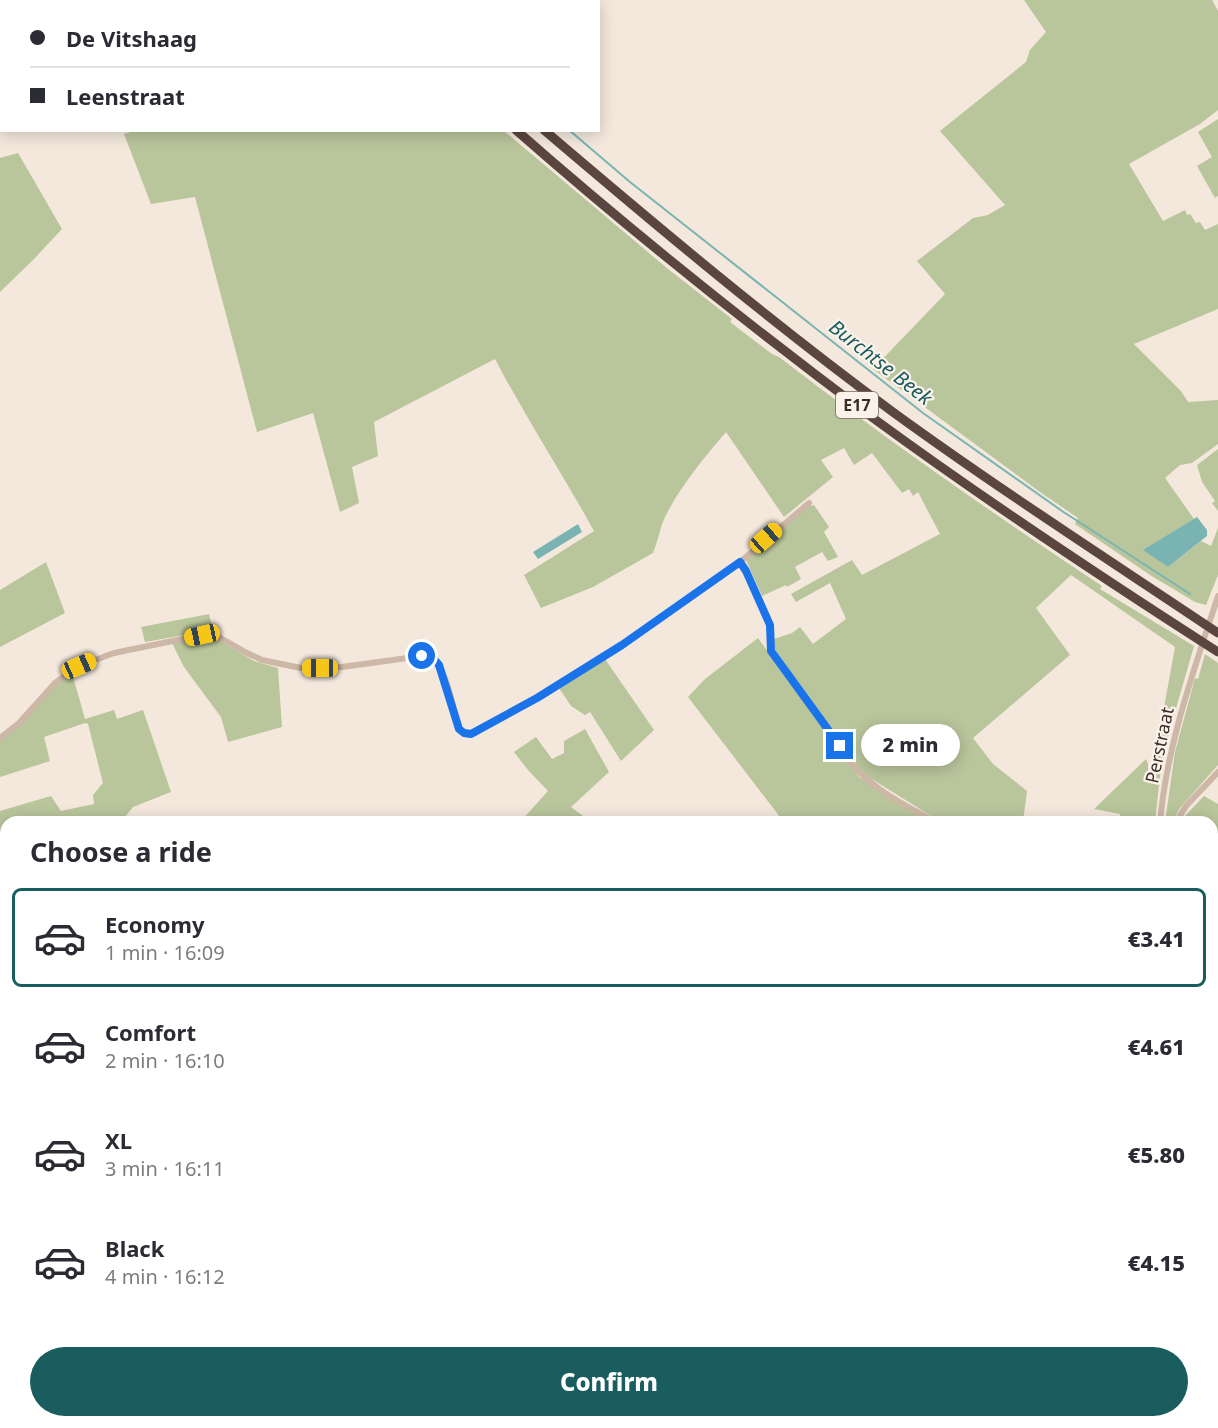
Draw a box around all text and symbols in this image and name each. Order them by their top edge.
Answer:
text: De Vitshaag [66,23,197,53]
text: Leenstraat [66,81,185,111]
water label: Burchtse Beek [824,313,939,412]
road number: E17 [836,392,878,418]
car [747,519,785,557]
car [183,622,221,648]
route start [408,642,435,669]
car [59,650,99,682]
car [302,659,338,677]
street label: Perstraat [1139,704,1179,785]
callout: 2 min [861,725,960,767]
text: 2 min [883,731,938,758]
route end [826,732,853,759]
text: Choose a ride [30,833,212,870]
text: Economy [105,909,204,939]
icon: car [33,911,87,965]
text: €3.41 [1128,923,1185,953]
text: 1 min · 16:09 [105,939,225,966]
text: Comfort [105,1017,196,1047]
icon: car [33,1019,87,1073]
text: €4.61 [1128,1031,1185,1061]
text: 2 min · 16:10 [105,1047,225,1074]
text: XL [105,1125,132,1155]
icon: car [33,1127,87,1181]
text: €5.80 [1128,1139,1185,1169]
text: 3 min · 16:11 [105,1155,225,1182]
text: Black [105,1233,164,1263]
icon: car [33,1235,87,1289]
text: €4.15 [1128,1247,1185,1277]
text: 4 min · 16:12 [105,1263,225,1290]
button: Confirm [30,1347,1188,1416]

